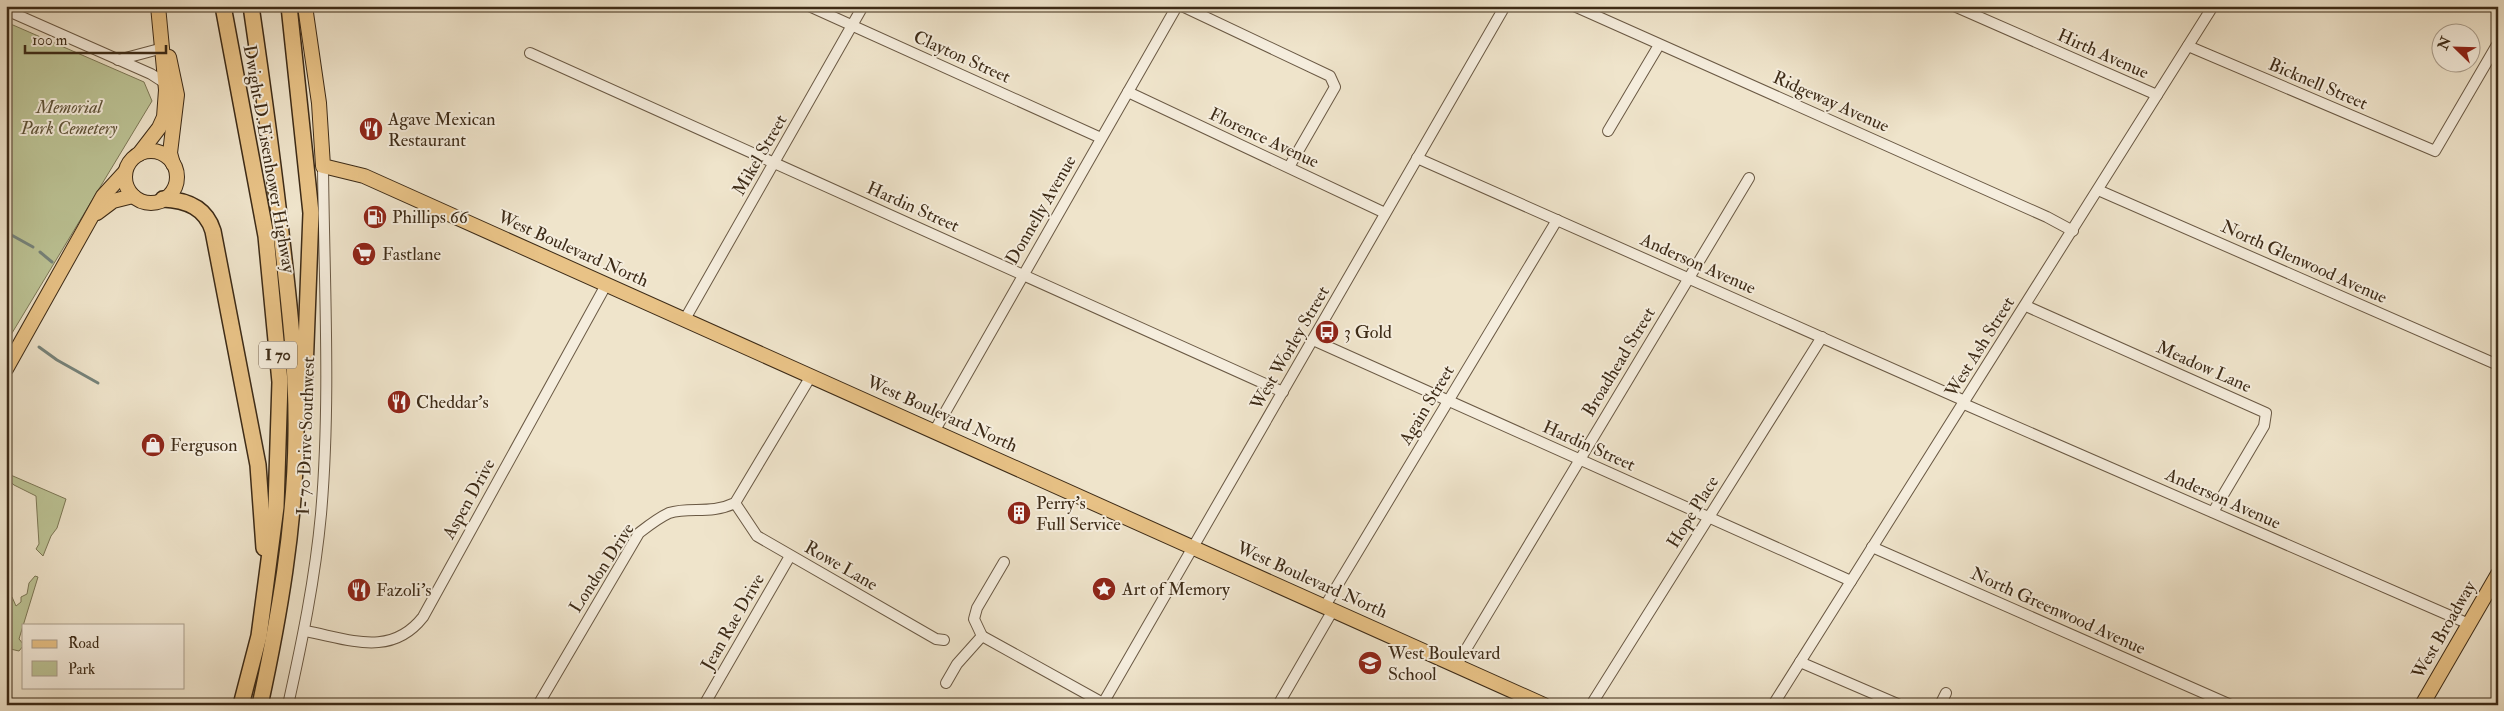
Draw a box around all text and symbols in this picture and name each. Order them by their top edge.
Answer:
scale bar [25,22,166,54]
north arrow [2432,22,2482,72]
street label: Hirth Avenue [2054,24,2153,85]
street label: Clayton Street [910,25,1014,89]
text: 100 m [32,31,68,50]
text: N [2434,34,2455,53]
street label: Dwight D. Eisenhower Highway [238,43,301,276]
street label: Bicknell Street [2265,53,2371,115]
street label: Ridgeway Avenue [1769,66,1893,138]
park label: Memorial Park Cemetery [19,96,118,140]
street label: Florence Avenue [1205,103,1323,174]
place label: Agave Mexican Restaurant [387,108,496,152]
street label: Mikel Street [728,110,793,200]
restaurant icon: Agave Mexican Restaurant [358,116,384,142]
street label: Donnelly Avenue [1000,151,1082,269]
street label: Hardin Street [863,176,963,238]
fuel station icon: Phillips 66 [362,204,388,230]
street label: West Boulevard North [493,205,652,293]
place label: Phillips 66 [392,206,469,229]
street label: North Glenwood Avenue [2217,215,2391,309]
street label: Anderson Avenue [1636,228,1760,300]
supermarket icon: Fastlane [351,241,377,267]
place label: Fastlane [382,243,442,266]
street label: West Worley Street [1245,282,1335,415]
street label: West Ash Street [1939,292,2020,402]
street label: Broadhead Street [1577,303,1661,421]
bus stop icon: 3 Gold [1314,319,1340,345]
place label: 3 Gold [1344,321,1392,344]
street label: Meadow Lane [2153,336,2256,398]
road number: I 70 [259,342,297,368]
street label: I- 70 Drive Southwest [292,356,320,516]
street label: Again Street [1394,361,1460,450]
street label: West Boulevard North [862,370,1021,458]
restaurant icon: Cheddar's [386,389,412,415]
place label: Cheddar's [416,391,489,414]
street label: Hardin Street [1539,415,1639,477]
shop icon: Ferguson [140,432,166,458]
place label: Ferguson [170,434,237,457]
street label: Aspen Drive [437,454,501,544]
street label: Anderson Avenue [2161,463,2285,535]
street label: Hope Place [1662,471,1724,552]
place label: Perry's Full Service [1036,492,1121,536]
building icon: Perry's Full Service [1006,500,1032,526]
street label: London Drive [564,518,640,617]
street label: Rowe Lane [800,536,882,596]
street label: West Boulevard North [1232,536,1391,624]
street label: North Greenwood Avenue [1967,562,2149,660]
street label: Jean Rae Drive [696,569,770,675]
place icon: Art of Memory [1091,576,1117,602]
street label: West Broadway [2406,576,2482,684]
restaurant icon: Fazoli's [346,577,372,603]
place label: Art of Memory [1121,578,1231,601]
place label: Fazoli's [376,579,431,602]
legend [22,624,185,688]
text: Road [68,634,100,653]
place label: West Boulevard School [1387,642,1501,686]
school or university icon: West Boulevard School [1357,650,1383,676]
text: Park [68,660,95,679]

